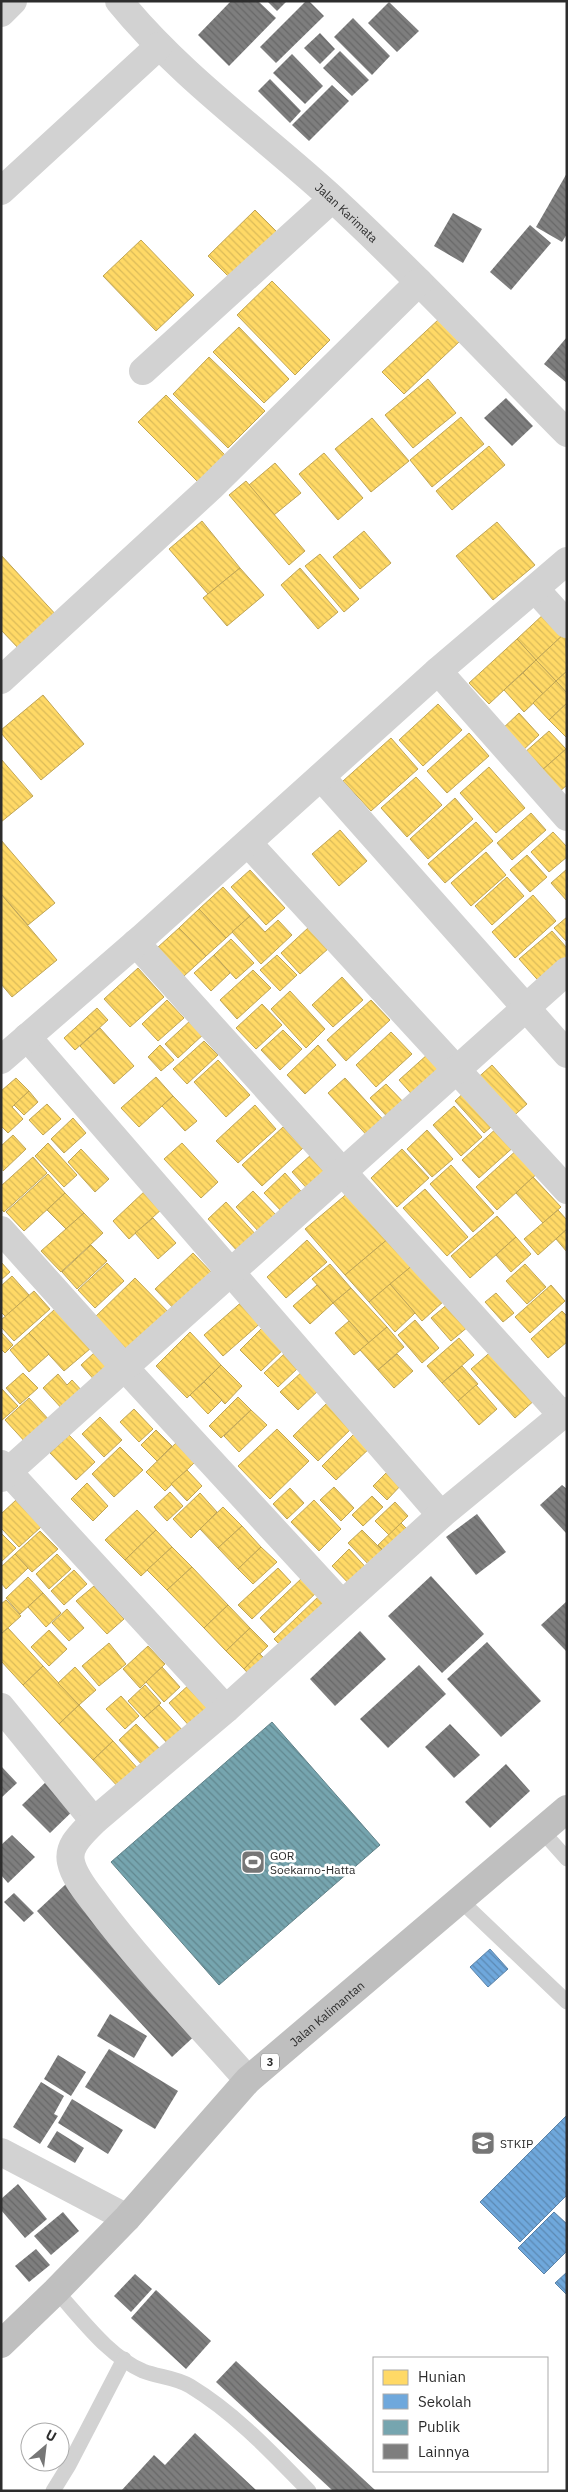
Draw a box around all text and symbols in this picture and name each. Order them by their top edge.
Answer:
street label: Jalan Karimata [312,179,382,246]
place label: GOR Soekarno-Hatta [270,1848,356,1877]
sports icon: GOR Soekarno-Hatta [240,1849,266,1875]
street label: Jalan Kalimantan [286,1977,367,2049]
road number: 3 [261,2054,279,2070]
school or university icon: STKIP [470,2130,496,2156]
place label: STKIP [500,2136,533,2151]
legend [373,2357,548,2472]
text: Hunian [418,2367,466,2386]
text: Sekolah [418,2392,472,2411]
text: Publik [418,2417,460,2436]
north arrow [20,2422,70,2472]
text: U [43,2425,60,2446]
text: Lainnya [418,2442,469,2461]

